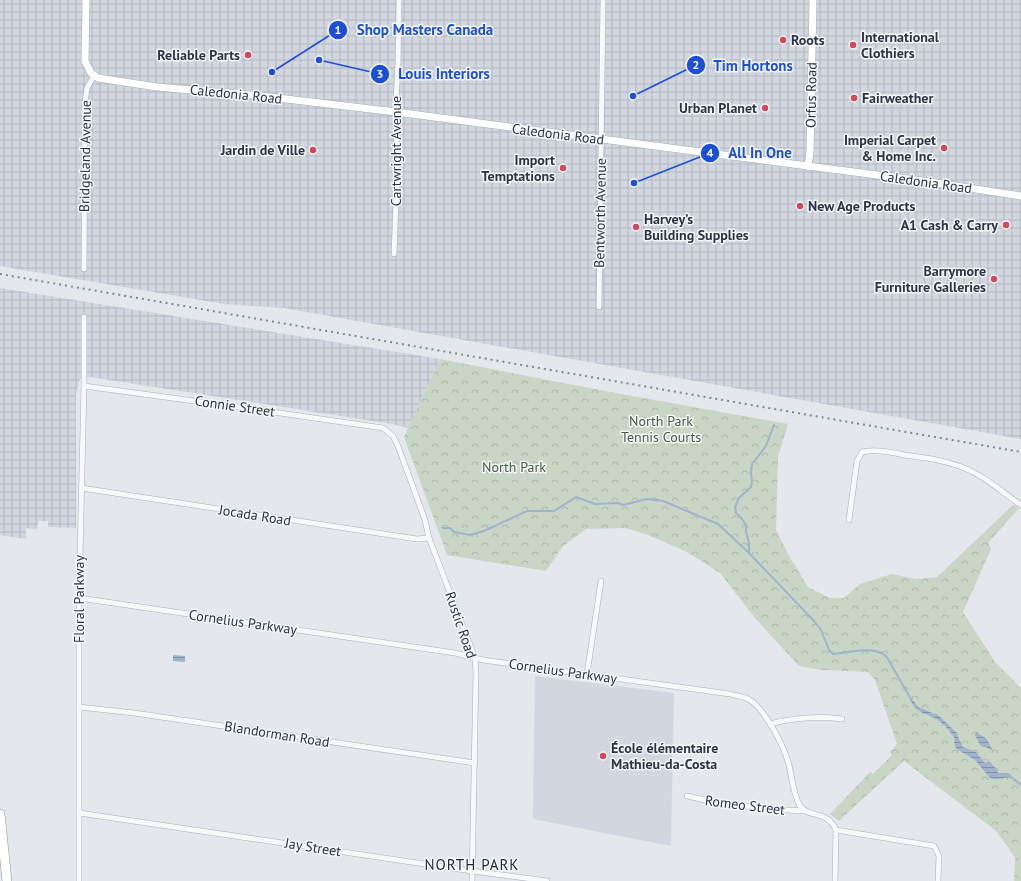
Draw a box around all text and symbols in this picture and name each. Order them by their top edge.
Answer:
callout: Shop Masters Canada [328,16,501,43]
text: Shop Masters Canada [357,20,493,39]
text: 1 [335,22,341,37]
place label: International Clothiers [861,28,940,62]
place label: Roots [791,31,825,49]
marker: Roots [778,35,788,45]
marker: International Clothiers [848,40,858,50]
place label: Reliable Parts [157,46,240,64]
marker: Reliable Parts [243,50,253,60]
callout: Tim Hortons [686,52,801,79]
text: Tim Hortons [713,56,793,75]
text: 2 [693,57,699,72]
callout: Louis Interiors [370,60,497,87]
street label: Orfus Road [801,62,821,128]
text: Louis Interiors [398,64,490,83]
text: 3 [377,66,383,81]
street label: Caledonia Road [189,80,283,108]
place label: Fairweather [862,89,933,107]
marker: Fairweather [849,93,859,103]
street label: Cartwright Avenue [387,96,405,206]
place label: Urban Planet [679,99,757,117]
street label: Bridgeland Avenue [75,100,95,212]
marker: Urban Planet [760,103,770,113]
street label: Caledonia Road [511,119,605,149]
place label: Imperial Carpet & Home Inc. [844,131,936,165]
callout: All In One [700,140,800,167]
place label: Jardin de Ville [220,141,305,159]
text: All In One [728,143,792,162]
marker: Imperial Carpet & Home Inc. [939,143,949,153]
marker: Jardin de Ville [308,145,318,155]
text: 4 [707,145,714,160]
place label: Import Temptations [481,151,555,185]
street label: Bentworth Avenue [590,158,610,268]
marker: Import Temptations [558,163,568,173]
street label: Caledonia Road [879,167,973,197]
place label: New Age Products [808,197,915,215]
marker: New Age Products [795,201,805,211]
place label: Harvey’s Building Supplies [644,210,749,244]
place label: A1 Cash & Carry [901,216,998,234]
marker: A1 Cash & Carry [1001,220,1011,230]
marker: Harvey’s Building Supplies [631,222,641,232]
place label: Barrymore Furniture Galleries [875,262,986,296]
marker: Barrymore Furniture Galleries [989,274,999,284]
street label: Connie Street [194,391,276,421]
park label: North Park Tennis Courts [621,412,701,446]
park label: North Park [482,458,546,476]
street label: Jocada Road [217,500,292,530]
street label: Floral Parkway [70,555,88,643]
street label: Rustic Road [441,589,481,661]
street label: Cornelius Parkway [188,605,299,639]
street label: Cornelius Parkway [508,654,619,688]
street label: Blandorman Road [223,717,331,751]
place label: École élémentaire Mathieu-da-Costa [611,739,718,773]
marker: École élémentaire Mathieu-da-Costa [598,751,608,761]
street label: Romeo Street [704,791,786,819]
street label: Jay Street [283,834,343,860]
district label: NORTH PARK [424,855,520,874]

